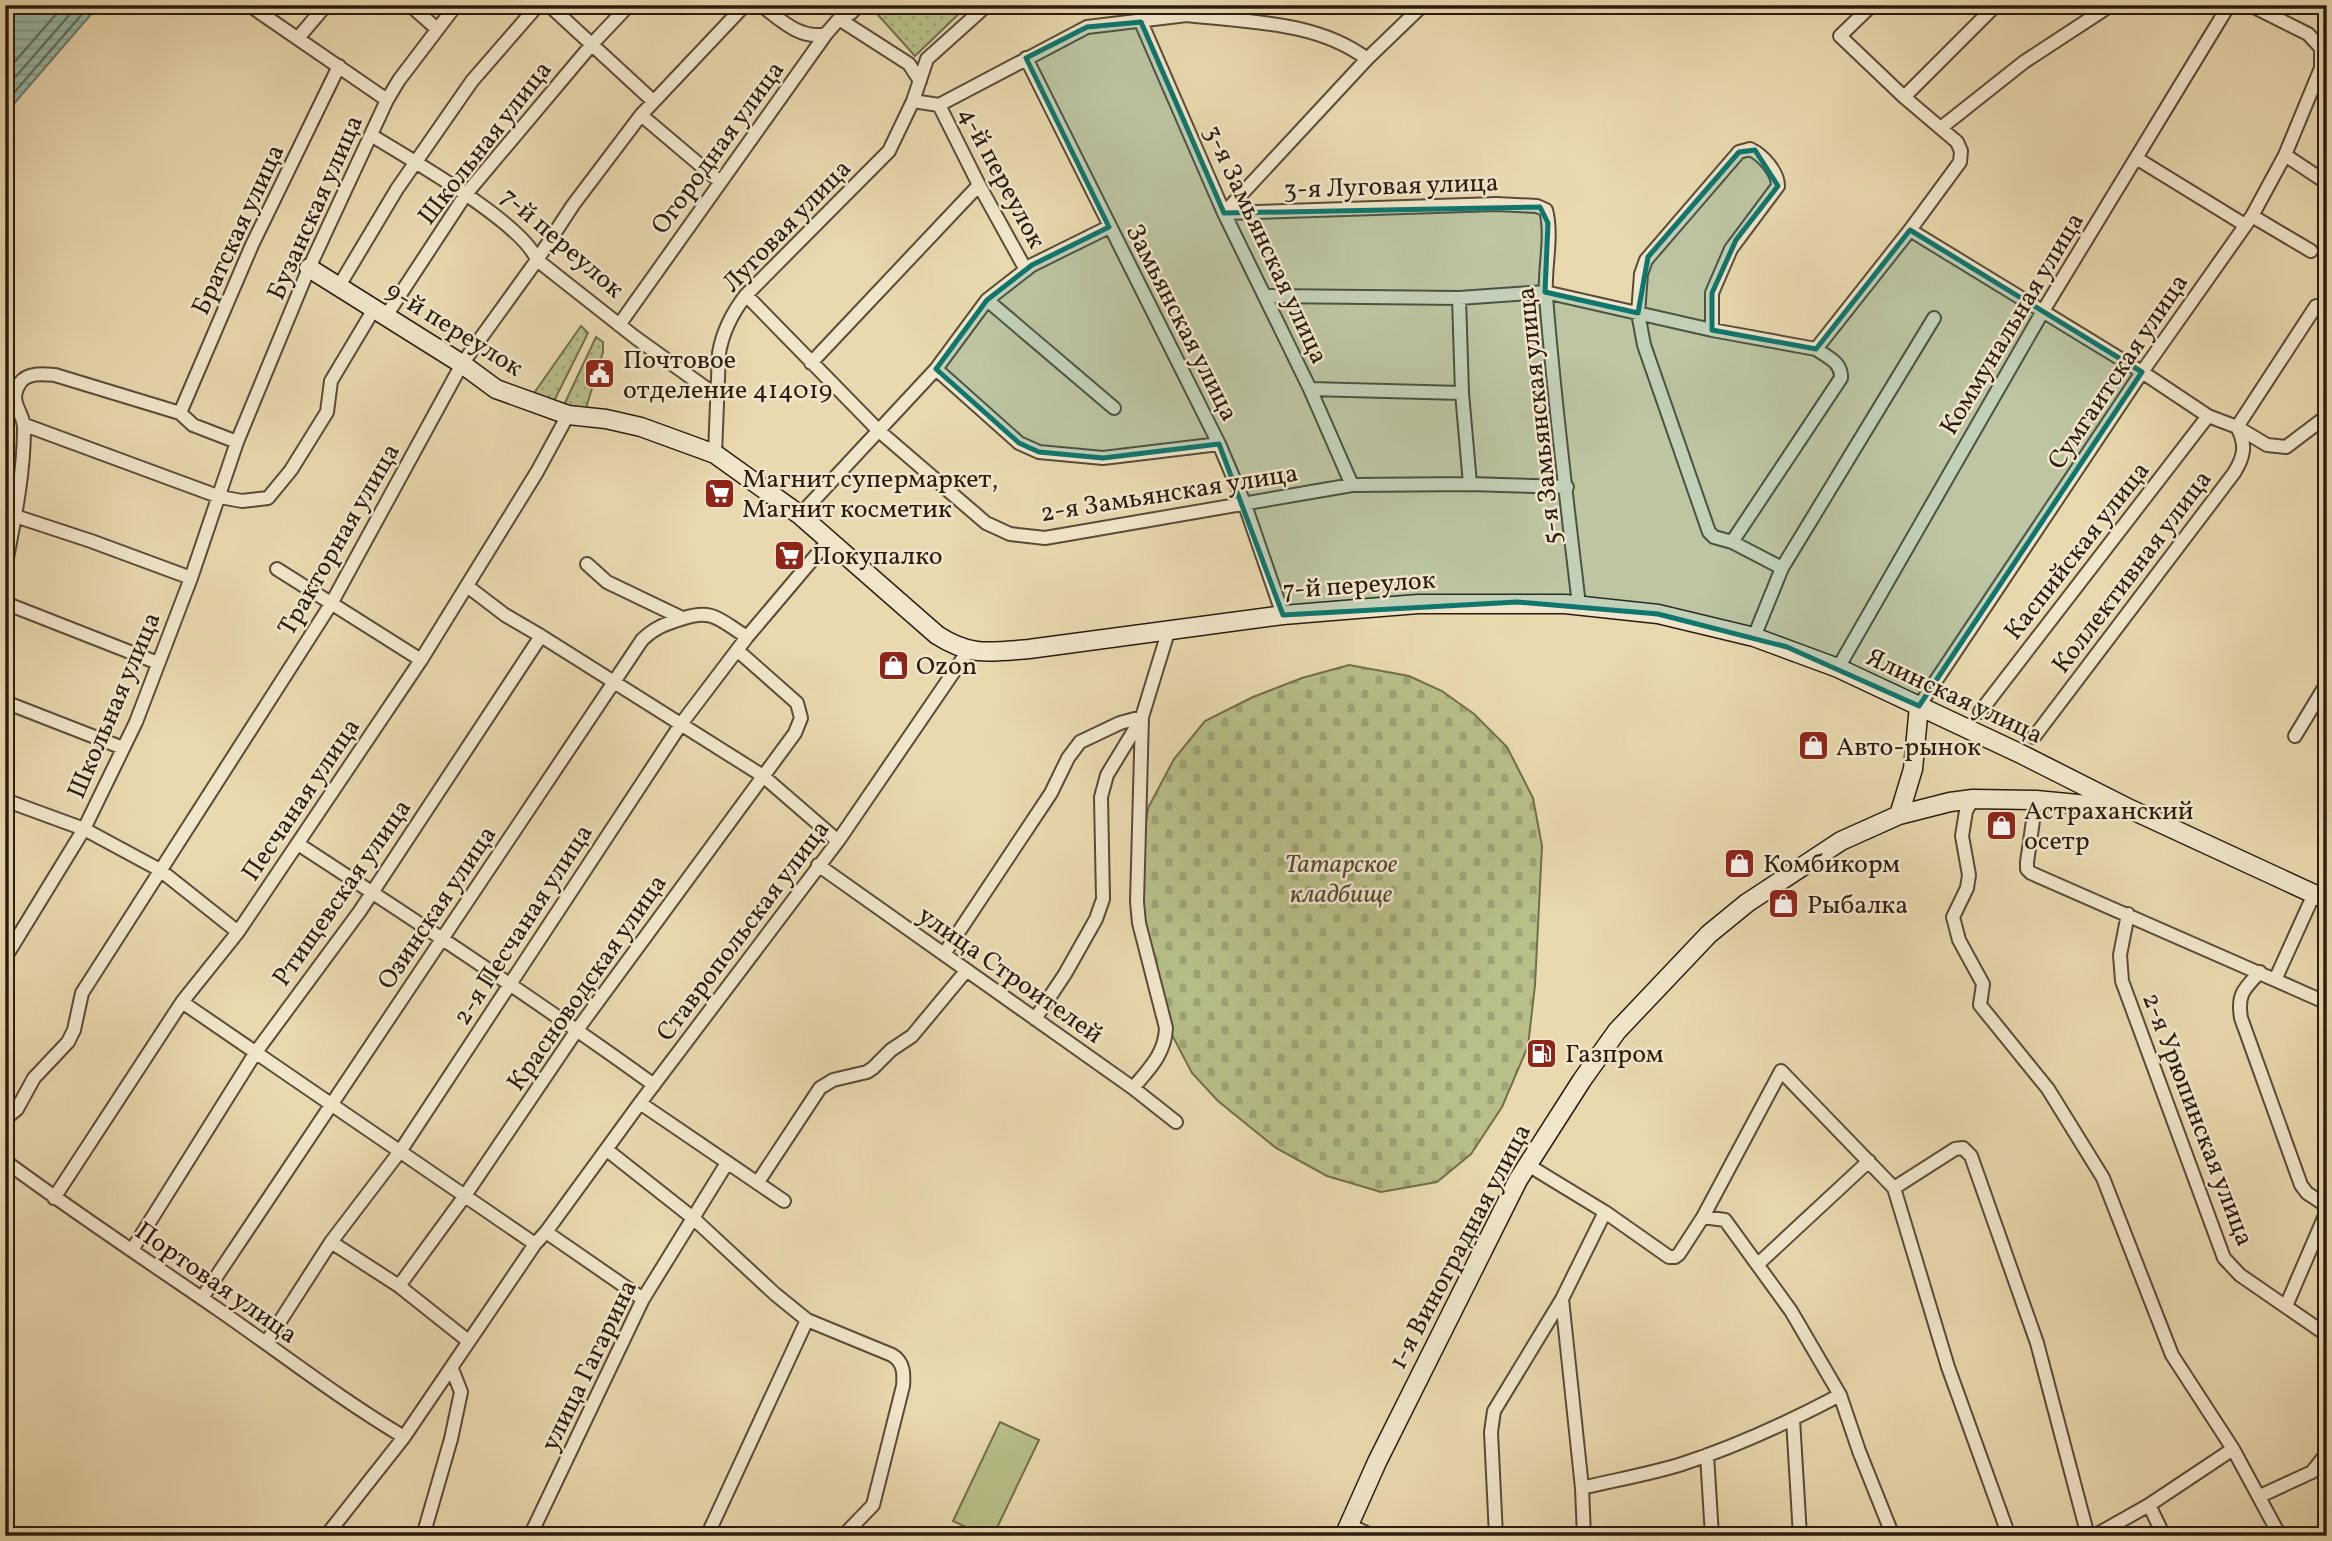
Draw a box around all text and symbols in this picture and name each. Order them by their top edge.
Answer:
street label: Школьная улица [410,54,561,233]
street label: Огородная улица [643,54,794,242]
street label: 4-й переулок [949,101,1054,255]
street label: Бузанская улица [259,110,373,306]
street label: 3-я Замьянская улица [1194,119,1336,370]
street label: Братская улица [184,139,294,321]
street label: Луговая улица [715,152,860,301]
street label: 3-я Луговая улица [1283,165,1499,209]
street label: 7-й переулок [492,180,631,307]
street label: Коммунальная улица [1932,206,2094,442]
street label: Замьянская улица [1116,218,1246,428]
street label: Сумгаитская улица [2040,267,2198,477]
street label: 9-й переулок [378,273,530,386]
street label: 5-я Замьянская улица [1509,285,1571,546]
place label: Почтовое отделение 414019 [623,343,832,409]
public building icon: Почтовое отделение 414019 [583,357,617,391]
street label: Тракторная улица [270,437,410,643]
street label: Каспийская улица [1996,454,2159,648]
street label: 2-я Замьянская улица [1038,456,1301,532]
place label: Магнит супермаркет, Магнит косметик [742,462,998,528]
street label: Коллективная улица [2044,463,2221,681]
supermarket icon: Магнит супермаркет, Магнит косметик [702,476,736,510]
supermarket icon: Покупалко [772,538,806,572]
place label: Покупалко [812,539,943,575]
street label: 7-й переулок [1282,563,1437,609]
street label: Школьная улица [59,607,170,805]
street label: Ялинская улица [1860,640,2048,754]
shop icon: Ozon [876,648,910,682]
place label: Ozon [916,649,977,685]
street label: Песчаная улица [234,711,370,889]
shop icon: Авто-рынок [1796,729,1830,763]
place label: Авто-рынок [1836,730,1981,766]
street label: Ртищевская улица [265,792,421,994]
place label: Астраханский осетр [2024,794,2194,860]
shop icon: Астраханский осетр [1984,808,2018,842]
street label: Ставропольская улица [648,813,839,1049]
street label: 2-я Песчаная улица [445,818,602,1033]
street label: Озинская улица [369,819,506,997]
shop icon: Комбикорм [1723,846,1757,880]
park label: Татарское кладбище [1285,847,1398,913]
place label: Комбикорм [1763,847,1900,883]
street label: Красноводская улица [499,867,676,1099]
shop icon: Рыбалка [1767,887,1801,921]
place label: Рыбалка [1807,888,1908,924]
street label: улица Строителей [910,898,1110,1053]
street label: 2-я Урюпинская улица [2132,988,2262,1252]
fuel station icon: Газпром [1525,1036,1559,1070]
place label: Газпром [1565,1037,1664,1073]
street label: 1-я Виноградная улица [1381,1118,1541,1376]
street label: Портовая улица [127,1214,305,1353]
street label: улица Гагарина [533,1274,647,1458]

